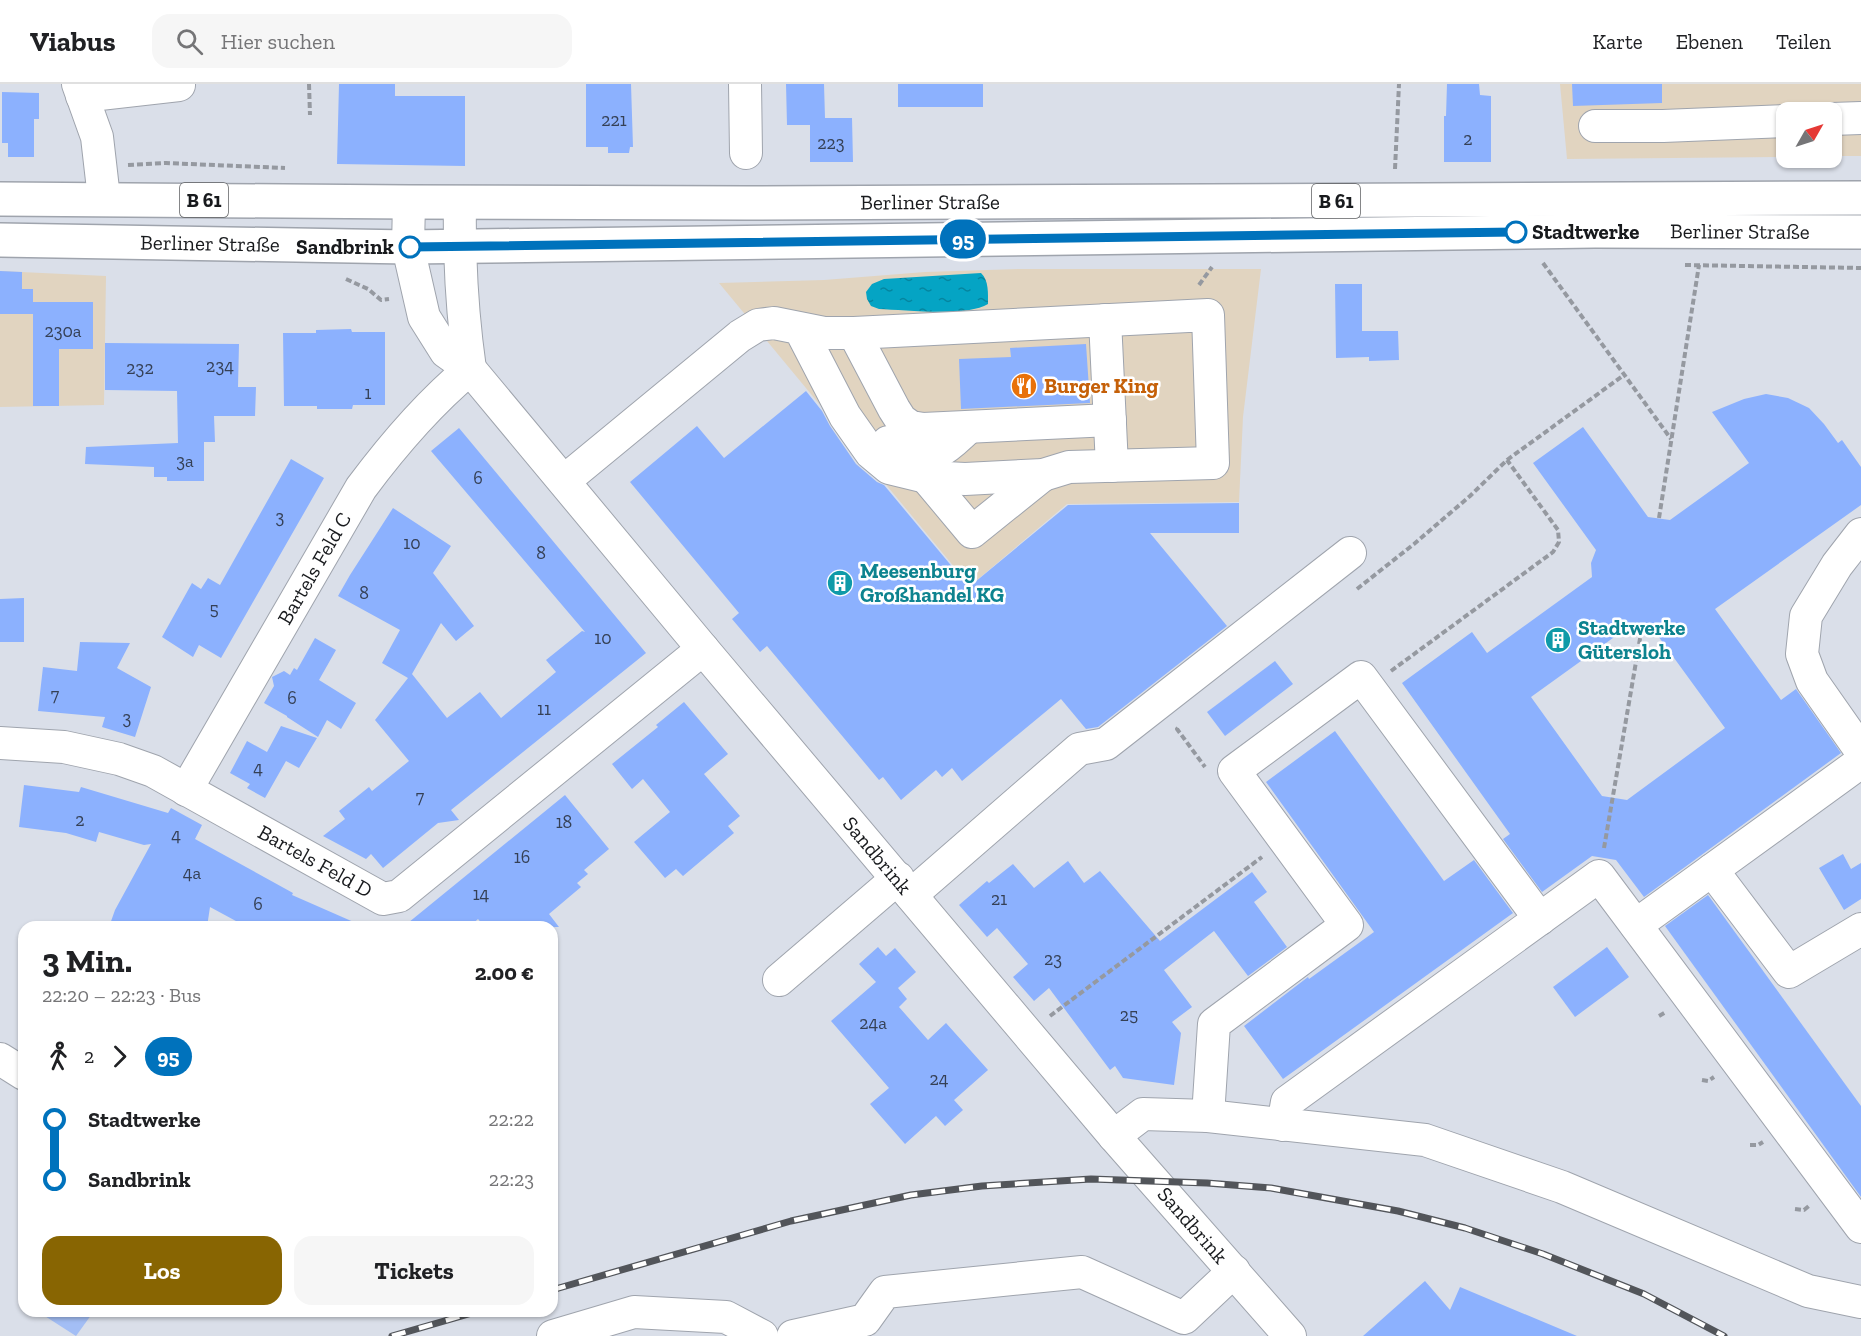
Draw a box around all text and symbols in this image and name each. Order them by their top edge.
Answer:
search box [152,14,572,68]
text: Viabus [30,25,116,58]
icon: search [173,25,206,58]
text: Hier suchen [221,28,335,55]
text: Karte [1593,29,1643,54]
text: Ebenen [1676,29,1743,54]
text: Teilen [1776,29,1831,54]
north arrow [1776,102,1842,168]
map controls [1776,102,1842,168]
house number: 221 [601,109,627,131]
house number: 2 [1463,128,1473,150]
house number: 223 [817,132,845,154]
road number: B 61 [180,183,228,217]
road number: B 61 [1312,184,1360,218]
street label: Berliner Straße [860,189,1000,214]
street label: Berliner Straße [1670,218,1810,244]
place label: Stadtwerke [1532,219,1639,244]
line badge: 95 [936,220,990,258]
marker: Stadtwerke [1505,221,1527,243]
text: 95 [952,227,974,252]
street label: Berliner Straße [140,229,280,257]
place label: Sandbrink [296,234,394,259]
marker: Sandbrink [399,236,421,258]
house number: 230a [44,320,82,342]
house number: 234 [206,355,234,377]
house number: 232 [126,357,154,379]
restaurant icon: Burger King [1009,371,1039,401]
place label: Burger King [1044,373,1158,398]
house number: 1 [365,382,372,404]
house number: 3a [176,450,194,472]
house number: 6 [473,467,483,489]
house number: 3 [276,506,285,528]
street label: Bartels Feld C [272,508,356,629]
house number: 10 [403,532,421,554]
house number: 8 [536,542,546,564]
place label: Meesenburg Großhandel KG [860,558,1004,607]
building icon: Meesenburg Großhandel KG [825,568,855,598]
house number: 8 [359,582,369,604]
house number: 5 [209,598,219,620]
place label: Stadtwerke Gütersloh [1578,615,1685,664]
building icon: Stadtwerke Gütersloh [1543,625,1573,655]
house number: 10 [594,627,612,649]
house number: 7 [51,684,60,706]
house number: 6 [287,687,297,709]
house number: 11 [537,698,551,720]
house number: 3 [123,707,132,729]
house number: 4 [253,757,263,779]
house number: 7 [416,786,425,808]
house number: 2 [75,809,85,831]
house number: 18 [556,811,572,833]
street label: Sandbrink [838,811,917,899]
street label: Bartels Feld D [254,819,377,903]
house number: 4 [171,824,181,846]
house number: 16 [514,846,530,868]
house number: 4a [183,862,201,884]
house number: 14 [473,883,490,905]
house number: 21 [991,888,1007,910]
house number: 6 [253,893,263,915]
text: 3 Min. [42,941,132,980]
house number: 23 [1044,948,1062,970]
text: 2.00 € [475,959,534,986]
text: 22:20 – 22:23 · Bus [42,983,201,1007]
house number: 25 [1120,1004,1138,1026]
house number: 24a [859,1012,887,1034]
icon: walk [42,1040,75,1073]
icon: forward [103,1040,136,1073]
text: 2 [84,1044,94,1068]
text: 95 [157,1044,180,1069]
house number: 24 [930,1068,949,1090]
text: Stadtwerke [88,1106,201,1133]
text: 22:22 [488,1107,534,1131]
text: Sandbrink [88,1166,191,1193]
text: 22:23 [489,1167,534,1191]
street label: Sandbrink [1153,1181,1233,1268]
button: Los [42,1236,282,1305]
button: Tickets [294,1236,534,1305]

